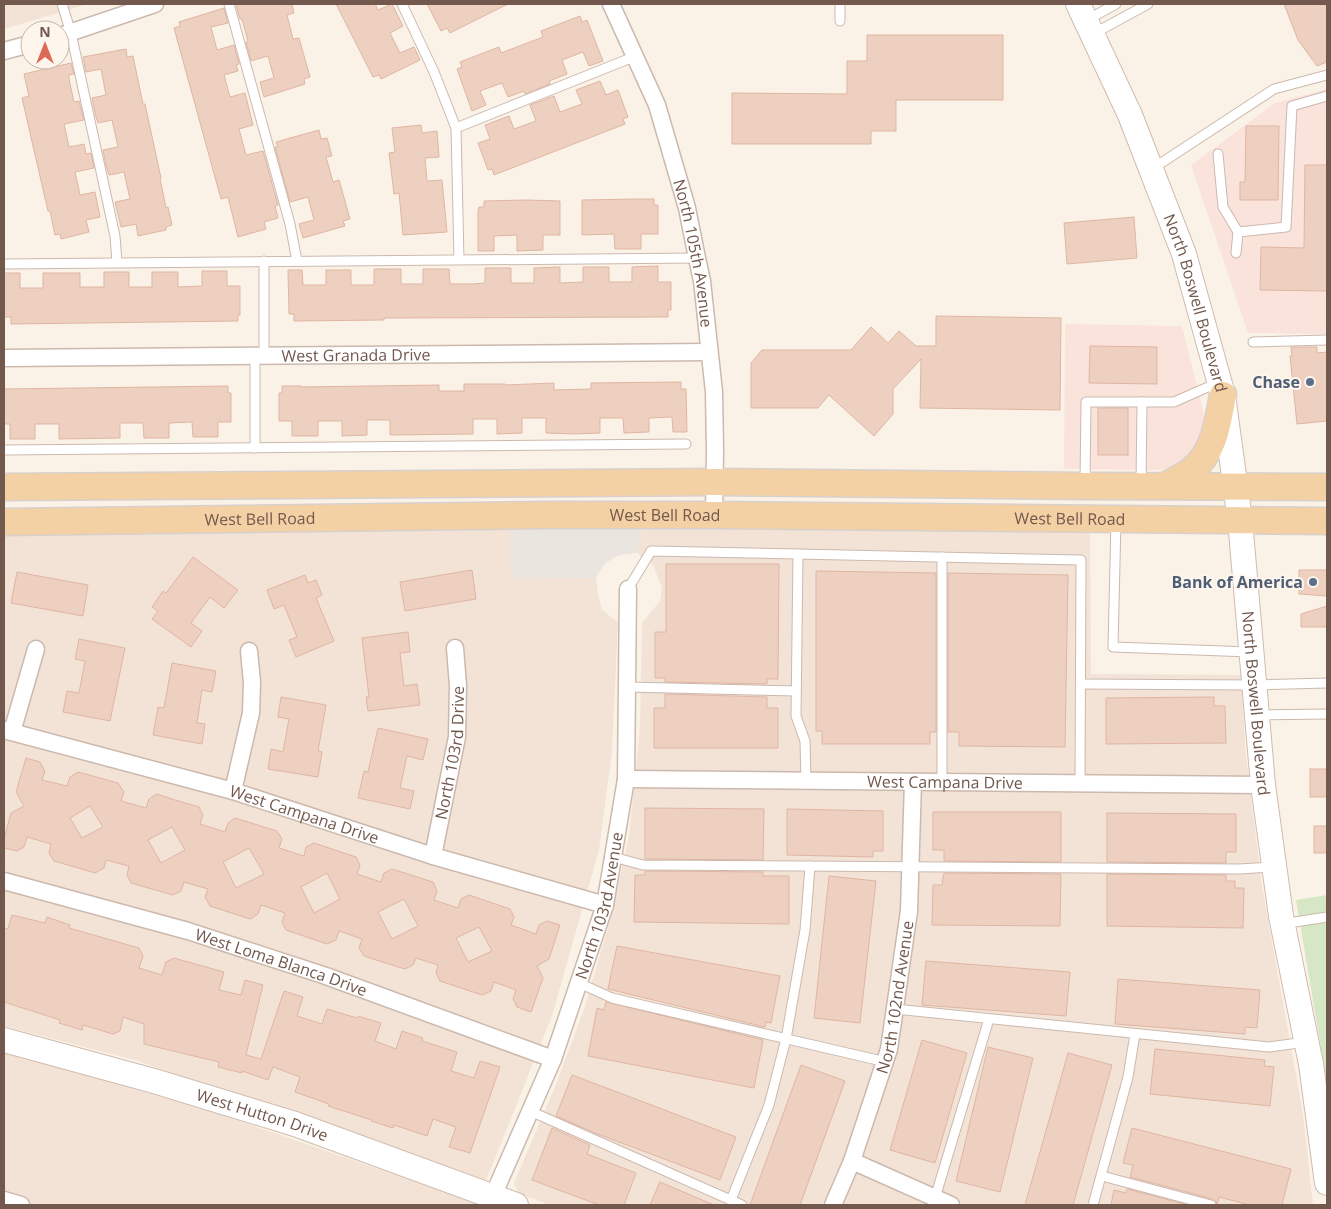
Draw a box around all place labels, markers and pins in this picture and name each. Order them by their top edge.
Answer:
place label: Chase [1252,371,1300,393]
marker: Chase [1304,376,1316,388]
place label: Bank of America [1171,571,1303,593]
marker: Bank of America [1307,576,1319,588]

